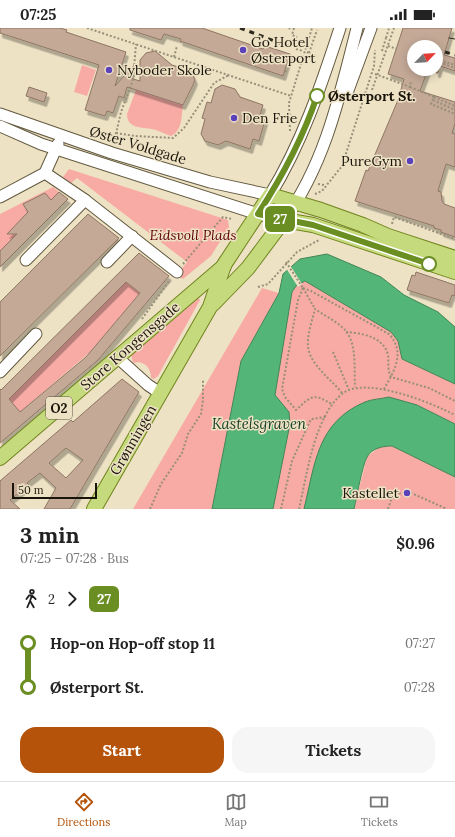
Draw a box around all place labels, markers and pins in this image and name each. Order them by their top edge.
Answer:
place label: Go Hotel Østerport [251,33,316,67]
marker: Go Hotel Østerport [238,45,248,55]
place label: Nyboder Skole [117,61,212,79]
marker: Nyboder Skole [104,65,114,75]
place label: Østerport St. [328,87,415,105]
marker: Østerport St. [309,88,325,104]
place label: Den Frie [242,109,298,127]
marker: Den Frie [229,113,239,123]
place label: PureGym [341,152,402,170]
marker: PureGym [405,156,415,166]
unlabelled marker [421,256,437,272]
place label: Kastellet [342,484,400,502]
marker: Kastellet [402,488,412,498]

